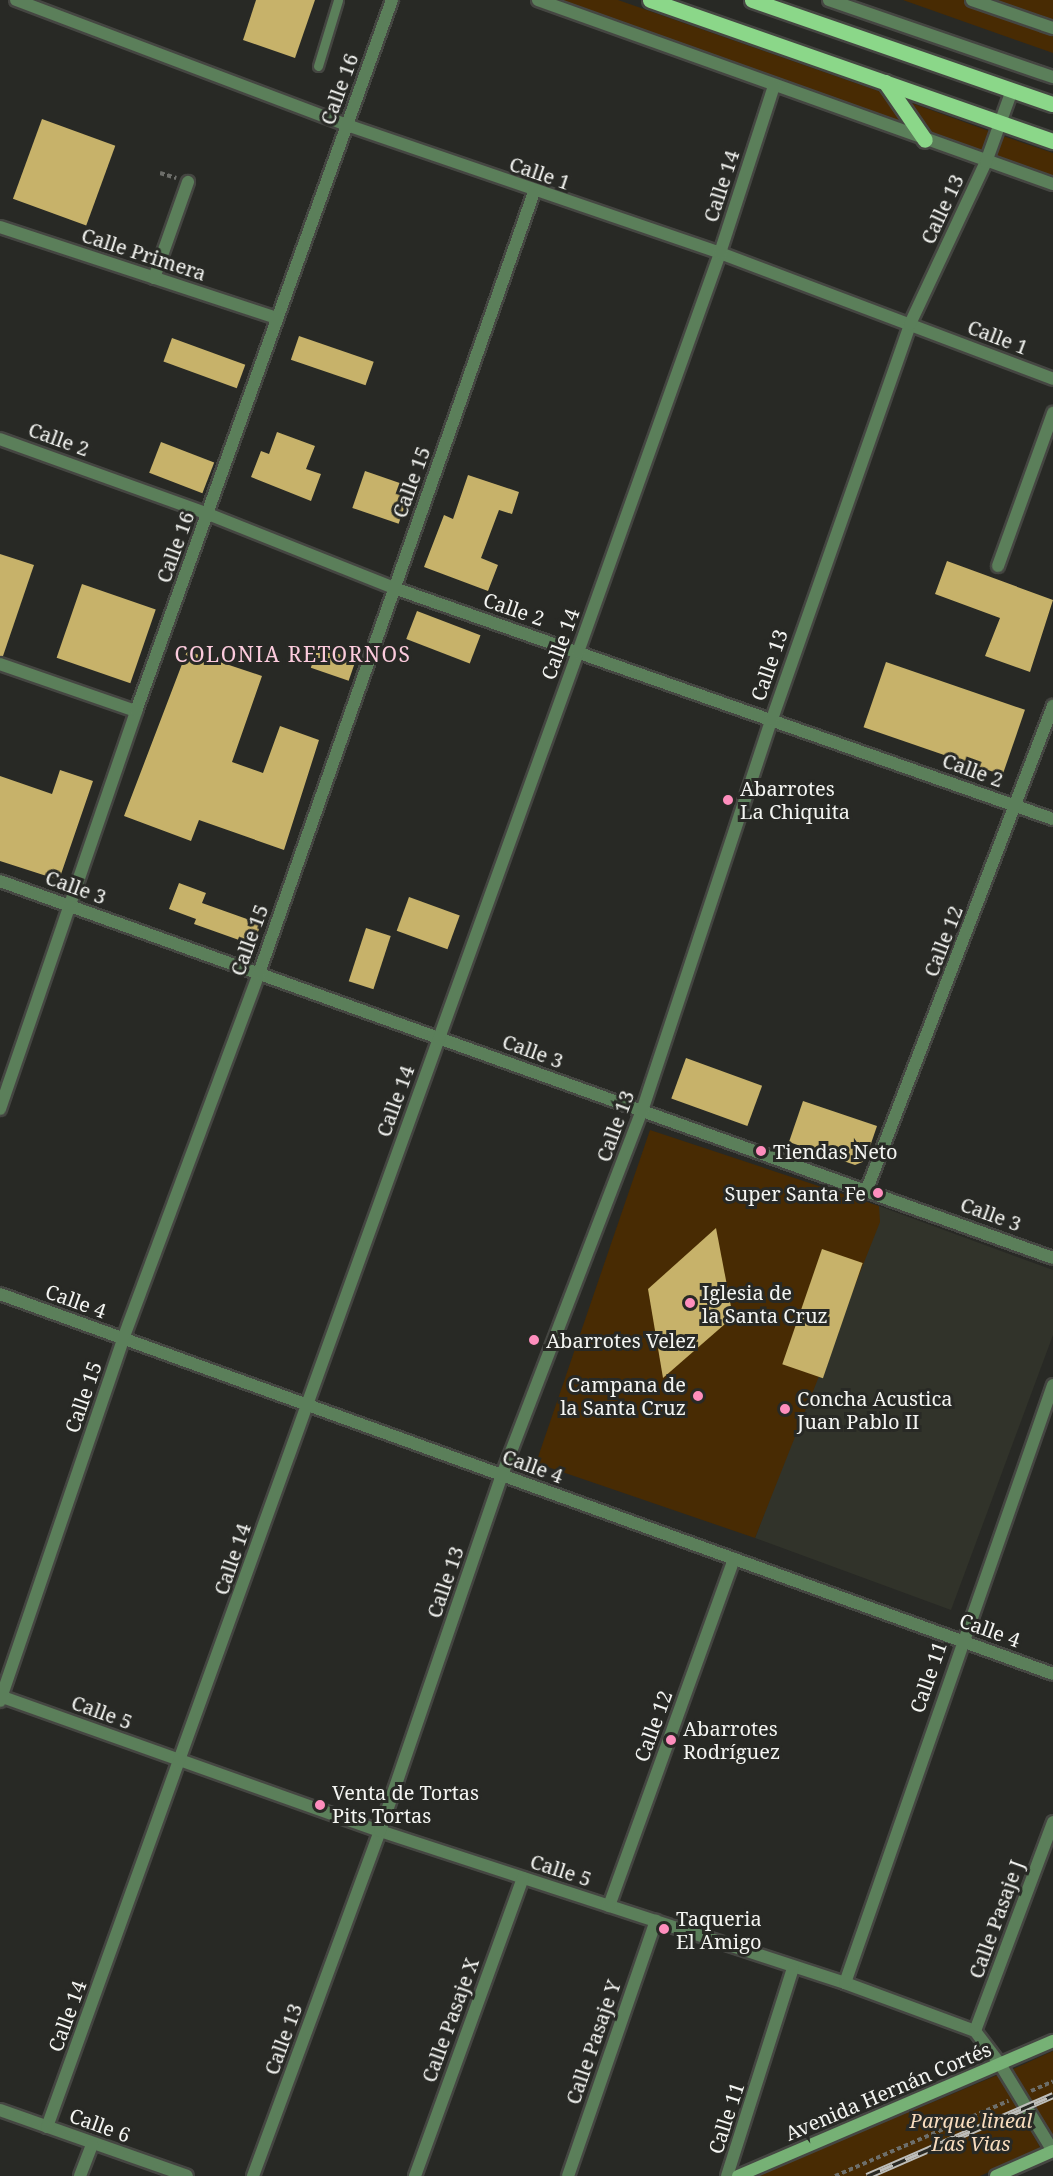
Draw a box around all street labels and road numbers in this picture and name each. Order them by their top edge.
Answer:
street label: Calle 16 [315,50,363,128]
street label: Calle 14 [698,147,744,225]
street label: Calle 1 [506,151,574,195]
street label: Calle 13 [915,170,969,248]
street label: Calle Primera [79,223,209,285]
street label: Calle 1 [964,315,1032,359]
street label: Calle 2 [25,417,93,461]
street label: Calle 15 [387,443,435,521]
street label: Calle 16 [151,508,199,586]
street label: Calle 2 [480,587,548,631]
street label: Calle 14 [536,605,584,683]
street label: Calle 13 [746,626,792,704]
street label: Calle 2 [939,748,1007,792]
street label: Calle 3 [42,865,110,909]
street label: Calle 15 [225,901,273,979]
street label: Calle 12 [919,902,967,980]
street label: Calle 3 [499,1029,567,1073]
street label: Calle 14 [371,1062,419,1140]
street label: Calle 13 [591,1087,639,1165]
street label: Calle 3 [957,1192,1025,1236]
street label: Calle 4 [42,1279,110,1323]
street label: Calle 15 [60,1358,106,1436]
street label: Calle 4 [499,1444,567,1488]
street label: Calle 14 [209,1520,255,1598]
street label: Calle 13 [422,1543,468,1621]
street label: Calle 4 [956,1608,1024,1652]
street label: Calle 11 [905,1638,951,1716]
street label: Calle 12 [629,1687,677,1765]
street label: Calle 5 [68,1690,136,1734]
street label: Calle 5 [527,1849,595,1891]
street label: Calle Pasaje J [963,1856,1029,1982]
street label: Calle Pasaje X [416,1955,484,2085]
street label: Calle 14 [43,1977,91,2055]
street label: Calle Pasaje Y [561,1977,625,2107]
street label: Calle 13 [259,2000,307,2078]
street label: Avenida Hernán Cortés [781,2037,995,2145]
street label: Calle 11 [703,2079,749,2157]
street label: Calle 6 [66,2103,134,2147]

